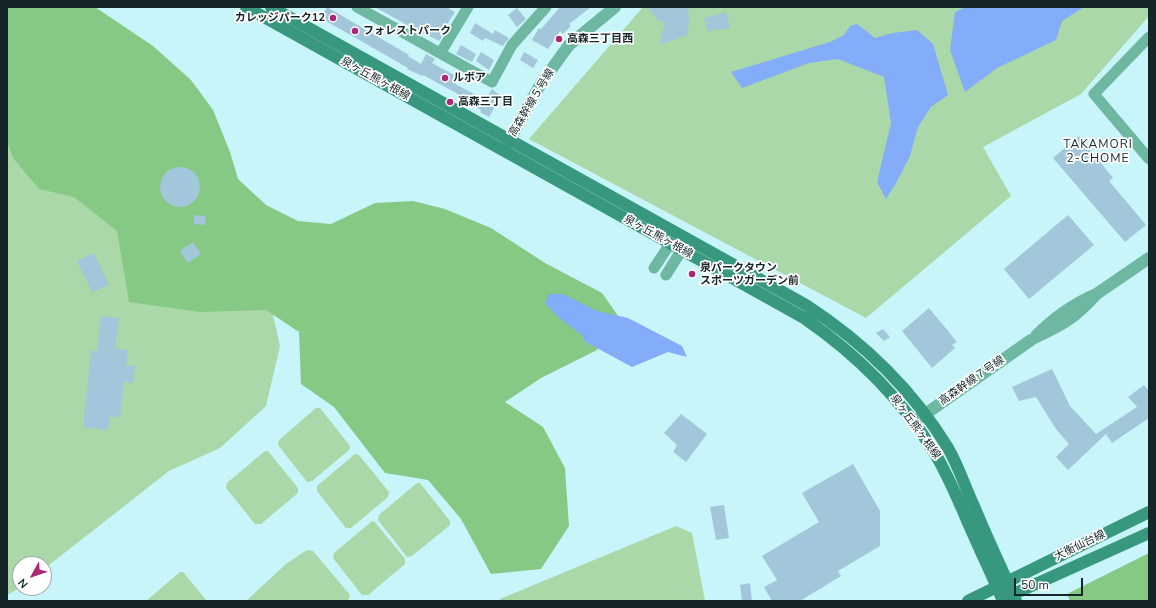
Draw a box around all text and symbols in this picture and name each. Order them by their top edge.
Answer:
place label: カレッジパーク12 [235,11,325,25]
marker: カレッジパーク12 [328,13,338,23]
place label: フォレストパーク [363,24,451,38]
marker: フォレストパーク [350,26,360,36]
place label: 高森三丁目西 [567,32,633,46]
marker: 高森三丁目西 [554,34,564,44]
street label: 泉ヶ丘熊ヶ根線 [338,55,412,103]
street label: 高森幹線５号線 [507,67,557,139]
place label: ルボア [453,71,486,85]
marker: ルボア [440,73,450,83]
place label: 高森三丁目 [458,95,513,109]
marker: 高森三丁目 [445,97,455,107]
district label: TAKAMORI 2-CHOME [1063,138,1133,166]
street label: 泉ヶ丘熊ヶ根線 [621,213,695,261]
place label: 泉パークタウン スポーツガーデン前 [700,261,799,287]
marker: 泉パークタウン スポーツガーデン前 [687,269,697,279]
street label: 高森幹線７号線 [937,354,1007,408]
street label: 泉ヶ丘熊ヶ根線 [887,392,943,462]
street label: 大衡仙台線 [1052,528,1108,564]
north arrow [12,556,52,596]
scale bar [1016,570,1085,596]
text: N [15,575,32,591]
text: 50 m [1021,577,1049,593]

